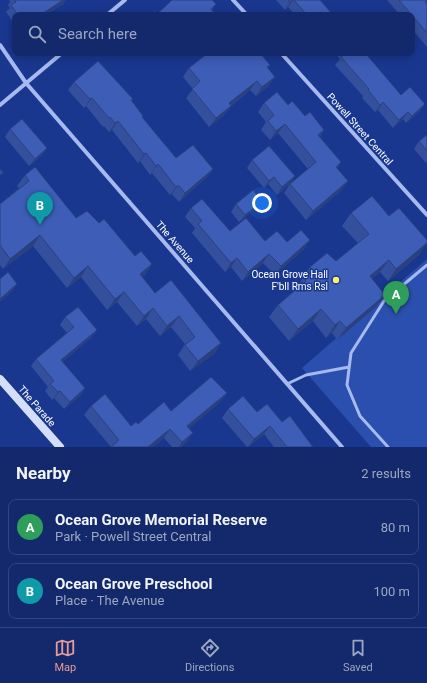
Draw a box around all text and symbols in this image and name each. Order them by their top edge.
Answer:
search box [12,12,415,56]
icon: search [26,23,48,45]
text: Search here [58,25,137,43]
street label: Powell Street Central [325,91,395,167]
pin: B [27,192,53,225]
your location [252,193,272,213]
street label: The Avenue [154,219,196,265]
place label: Ocean Grove Hall F'bll Rms Rsl [251,269,328,292]
marker: Ocean Grove Hall F'bll Rms Rsl [331,275,341,285]
pin: A [383,281,409,314]
street label: The Parade [16,383,58,429]
text: Nearby [16,463,71,483]
text: 2 results [361,466,411,481]
text: Ocean Grove Memorial Reserve [55,511,267,529]
text: A [26,520,34,535]
text: 80 m [381,520,410,535]
text: Park · Powell Street Central [55,529,211,544]
text: Ocean Grove Preschool [55,575,213,593]
text: B [26,584,34,599]
text: 100 m [373,584,410,599]
text: Place · The Avenue [55,593,164,608]
tab: Map [54,637,76,674]
tab: Directions [185,637,234,674]
tab: Saved [343,637,373,674]

